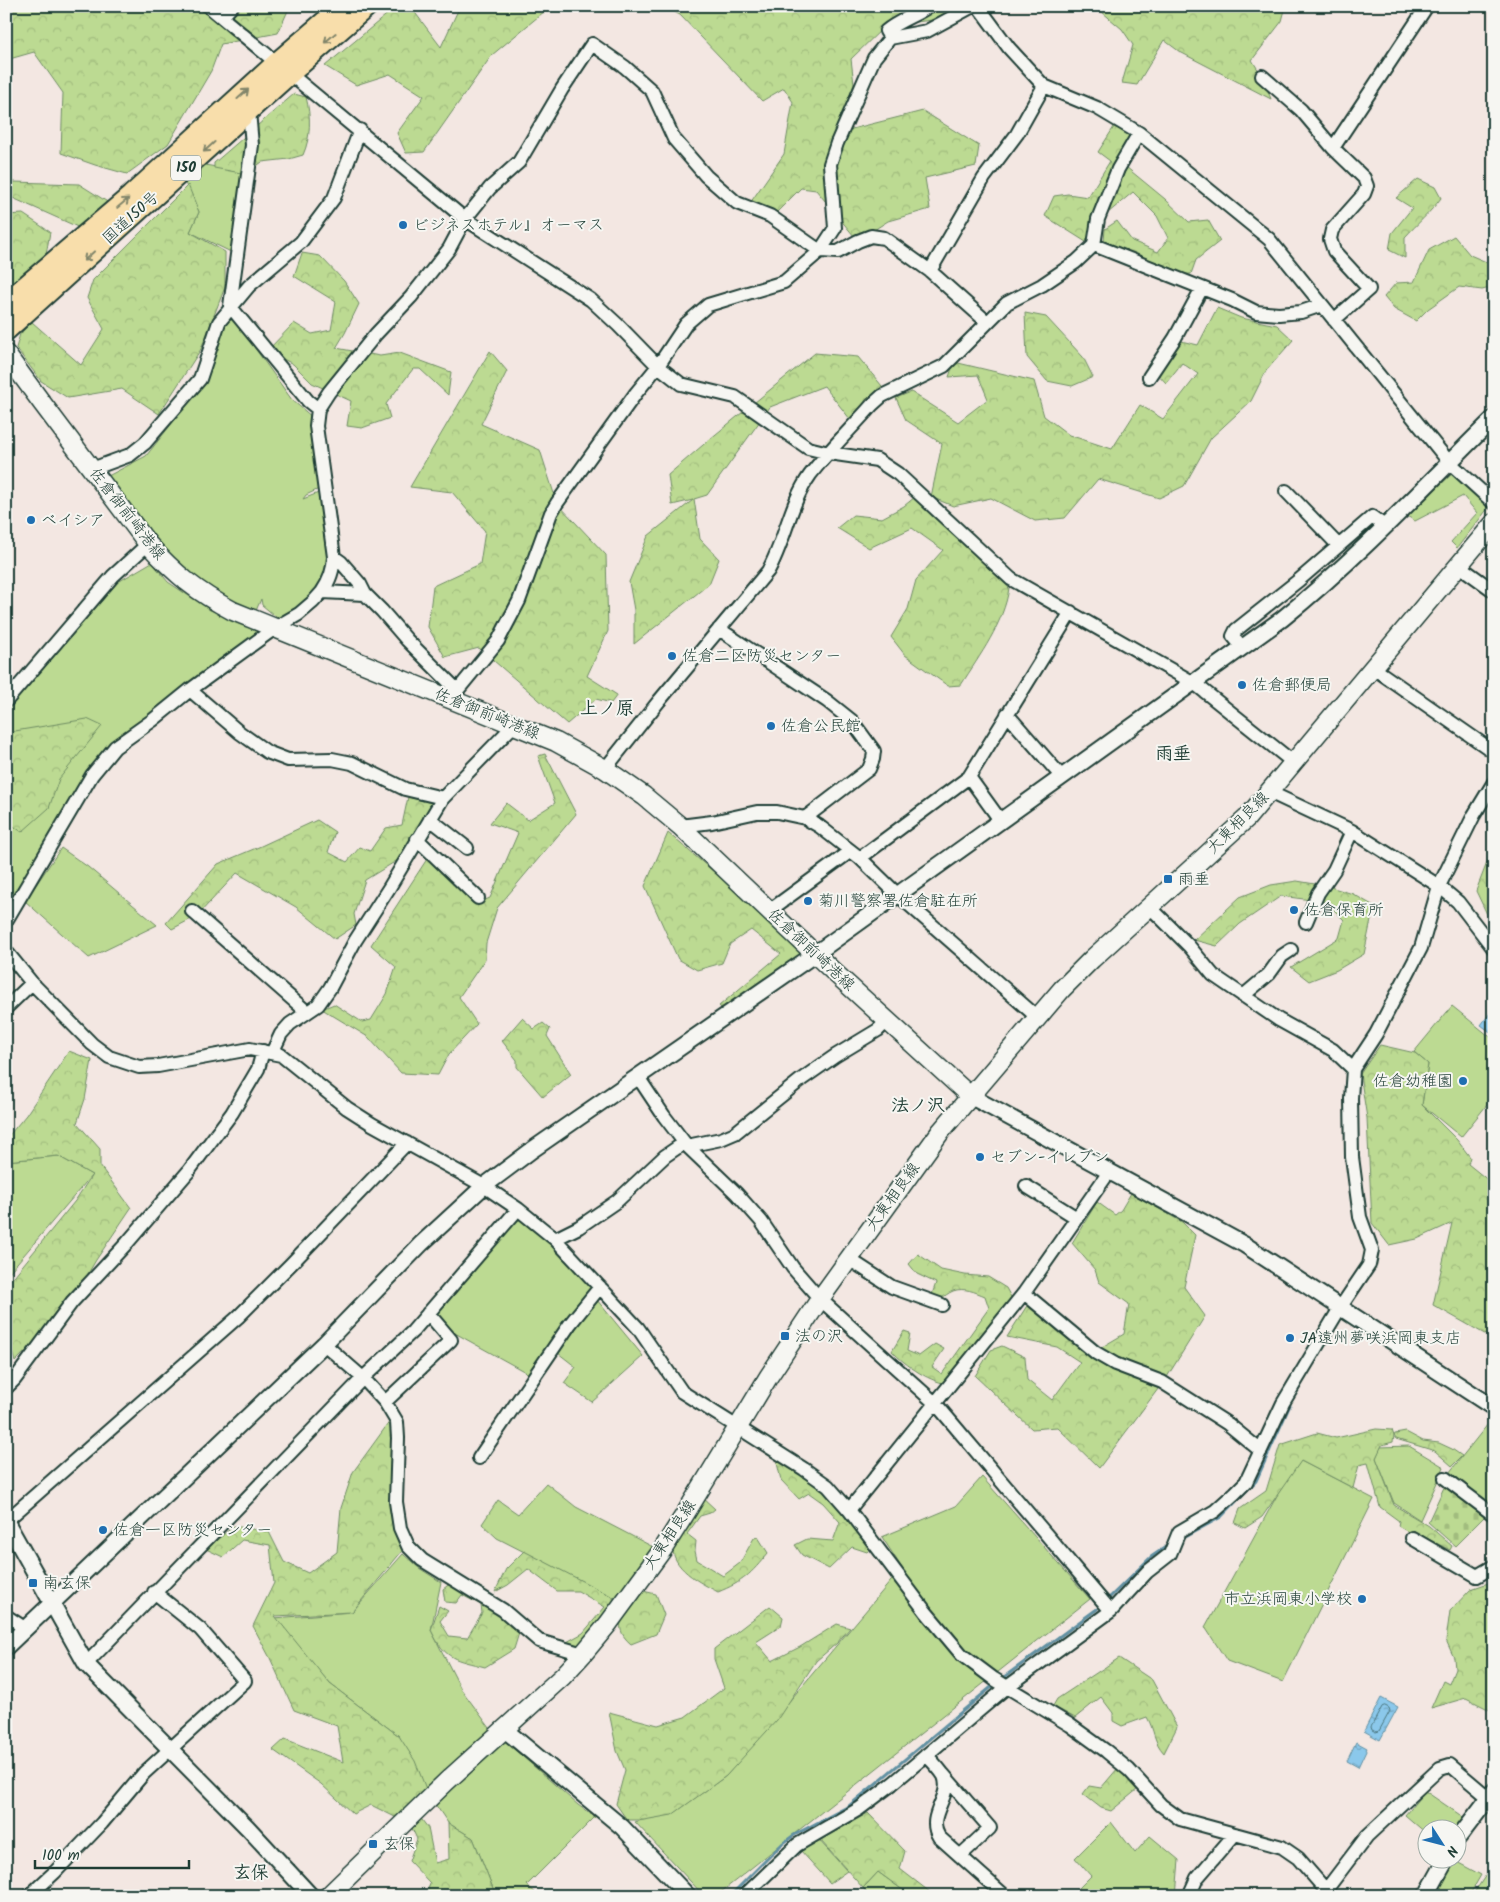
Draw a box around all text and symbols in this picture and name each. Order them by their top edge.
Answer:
one-way arrow [323,32,336,44]
one-way arrow [237,88,250,100]
one-way arrow [203,141,216,153]
road number: 150 [171,156,201,180]
street label: 国道150号 [97,185,165,251]
one-way arrow [116,198,129,209]
place label: ビジネスホテル』オーマス [413,213,604,238]
marker: ビジネスホテル』オーマス [397,219,409,231]
one-way arrow [82,250,95,262]
street label: 佐倉御前崎港線 [83,462,171,566]
place label: ベイシア [41,508,105,533]
marker: ベイシア [25,514,37,526]
place label: 佐倉二区防災センター [682,644,841,669]
marker: 佐倉二区防災センター [666,650,678,662]
place label: 佐倉郵便局 [1252,673,1332,698]
marker: 佐倉郵便局 [1236,679,1248,691]
street label: 佐倉御前崎港線 [430,681,544,747]
district label: 上ノ原 [580,695,634,724]
place label: 佐倉公民館 [781,714,861,739]
marker: 佐倉公民館 [765,720,777,732]
district label: 雨垂 [1155,740,1191,769]
street label: 大東相良線 [1201,786,1275,860]
place label: 雨垂 [1178,867,1210,892]
marker: 雨垂 [1162,873,1174,885]
place label: 菊川警察署佐倉駐在所 [818,889,978,914]
marker: 菊川警察署佐倉駐在所 [802,895,814,907]
place label: 佐倉保育所 [1304,898,1384,923]
street label: 佐倉御前崎港線 [762,903,860,997]
marker: 佐倉保育所 [1288,904,1300,916]
place label: 佐倉幼稚園 [1373,1069,1453,1094]
marker: 佐倉幼稚園 [1457,1075,1469,1087]
district label: 法ノ沢 [891,1092,945,1121]
place label: セブン-イレブン [990,1145,1109,1170]
marker: セブン-イレブン [974,1151,986,1163]
street label: 大東相良線 [859,1157,927,1237]
place label: 法の沢 [795,1324,843,1349]
place label: JA遠州夢咲浜岡東支店 [1300,1326,1461,1351]
marker: 法の沢 [779,1330,791,1342]
marker: JA遠州夢咲浜岡東支店 [1284,1332,1296,1344]
street label: 大東相良線 [637,1495,703,1575]
place label: 佐倉一区防災センター [113,1518,272,1543]
marker: 佐倉一区防災センター [97,1524,109,1536]
place label: 南玄保 [43,1571,91,1596]
marker: 南玄保 [27,1577,39,1589]
place label: 市立浜岡東小学校 [1224,1587,1352,1612]
marker: 市立浜岡東小学校 [1356,1593,1368,1605]
north arrow [1418,1820,1468,1870]
place label: 玄保 [383,1832,415,1857]
scale bar [35,1837,189,1869]
marker: 玄保 [367,1838,379,1850]
text: N [1440,1841,1463,1861]
text: 100 m [42,1844,80,1868]
district label: 玄保 [233,1859,269,1888]

